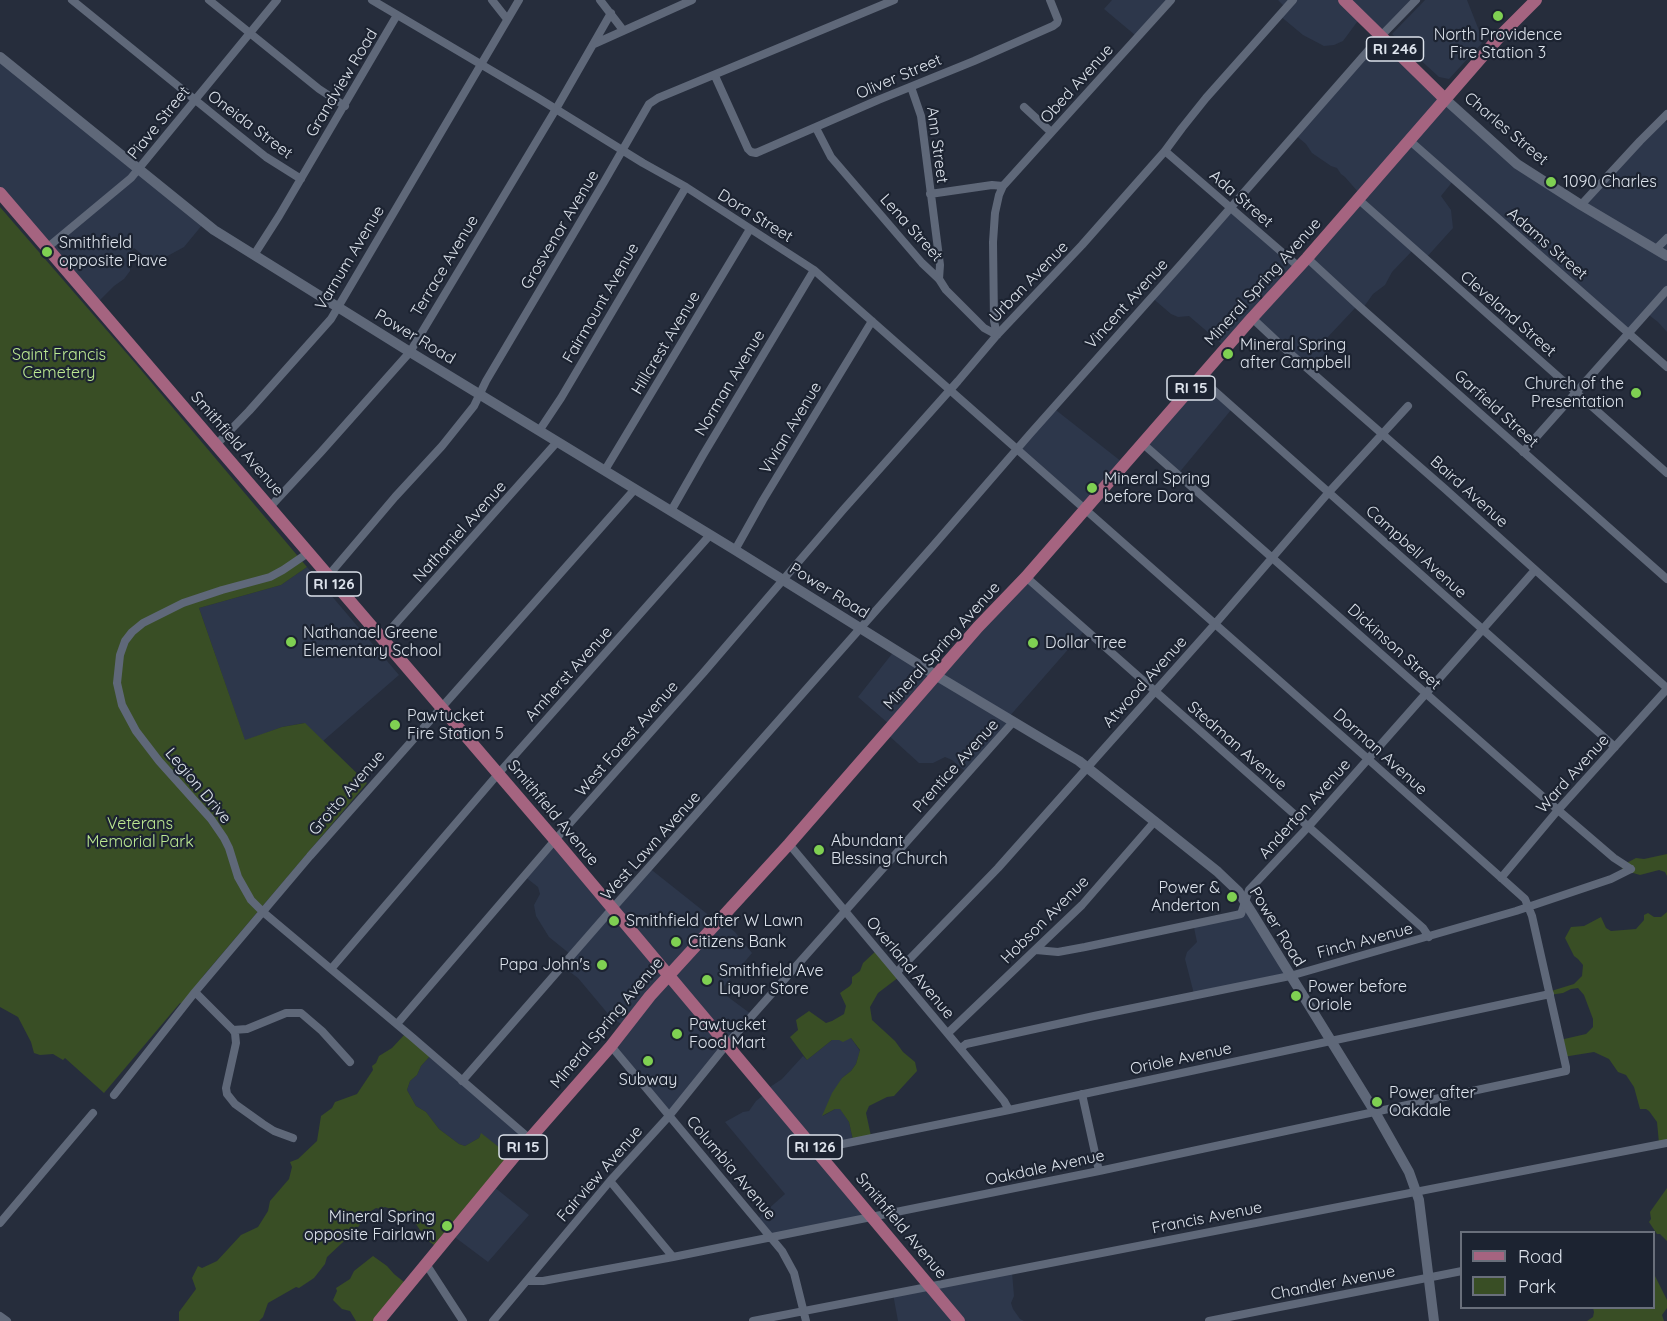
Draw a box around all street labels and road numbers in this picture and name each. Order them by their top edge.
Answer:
street label: Grandview Road [302,25,382,141]
road number: RI 246 [1366,37,1424,61]
street label: Obed Avenue [1036,41,1118,127]
street label: Oliver Street [853,50,945,104]
street label: Piave Street [124,83,194,163]
street label: Oneida Street [204,87,296,163]
street label: Charles Street [1460,88,1552,170]
street label: Ann Street [922,106,952,184]
street label: Ada Street [1205,166,1277,232]
street label: Grosvenor Avenue [517,167,603,293]
street label: Dora Street [714,185,796,247]
street label: Lena Street [876,190,946,266]
street label: Varnum Avenue [311,202,389,314]
street label: Adams Street [1503,204,1591,284]
street label: Terrace Avenue [407,212,483,320]
street label: Mineral Spring Avenue [1201,214,1325,350]
street label: Urban Avenue [986,237,1072,327]
street label: Fairmount Avenue [559,240,643,366]
street label: Vincent Avenue [1082,255,1172,353]
street label: Cleveland Street [1456,267,1560,361]
street label: Hillcrest Avenue [628,288,704,398]
street label: Power Road [371,306,459,368]
street label: Norman Avenue [691,327,769,439]
street label: Garfield Street [1450,366,1542,452]
road number: RI 15 [1167,376,1215,400]
street label: Vivian Avenue [756,378,826,478]
street label: Smithfield Avenue [186,388,288,500]
street label: Baird Avenue [1426,452,1512,532]
street label: Nathaniel Avenue [409,477,511,587]
street label: Campbell Avenue [1361,502,1471,602]
street label: Power Road [786,559,872,623]
road number: RI 126 [307,572,361,596]
street label: Mineral Spring Avenue [880,578,1004,714]
street label: Dickinson Street [1343,600,1445,694]
street label: Amherst Avenue [521,623,617,725]
street label: Atwood Avenue [1099,632,1191,732]
street label: West Forest Avenue [572,677,682,801]
street label: Stedman Avenue [1183,698,1291,794]
street label: Dorman Avenue [1329,705,1431,799]
street label: Prentice Avenue [909,715,1003,817]
street label: Ward Avenue [1533,731,1613,817]
street label: Legion Drive [161,744,235,828]
street label: Grotto Avenue [305,747,389,839]
street label: Anderton Avenue [1255,755,1355,863]
street label: Smithfield Avenue [503,756,603,870]
street label: West Lawn Avenue [597,788,705,904]
street label: Hobson Avenue [997,872,1093,968]
street label: Power Road [1245,884,1309,970]
street label: Overland Avenue [862,913,958,1023]
street label: Finch Avenue [1315,919,1415,963]
street label: Mineral Spring Avenue [547,954,667,1092]
street label: Oriole Avenue [1129,1039,1233,1079]
street label: Columbia Avenue [682,1112,780,1224]
street label: Fairview Avenue [553,1122,647,1226]
road number: RI 15 [499,1135,547,1159]
road number: RI 126 [788,1135,842,1159]
street label: Oakdale Avenue [984,1146,1106,1190]
street label: Smithfield Avenue [851,1169,951,1283]
street label: Francis Avenue [1150,1198,1264,1238]
street label: Chandler Avenue [1269,1262,1397,1304]

